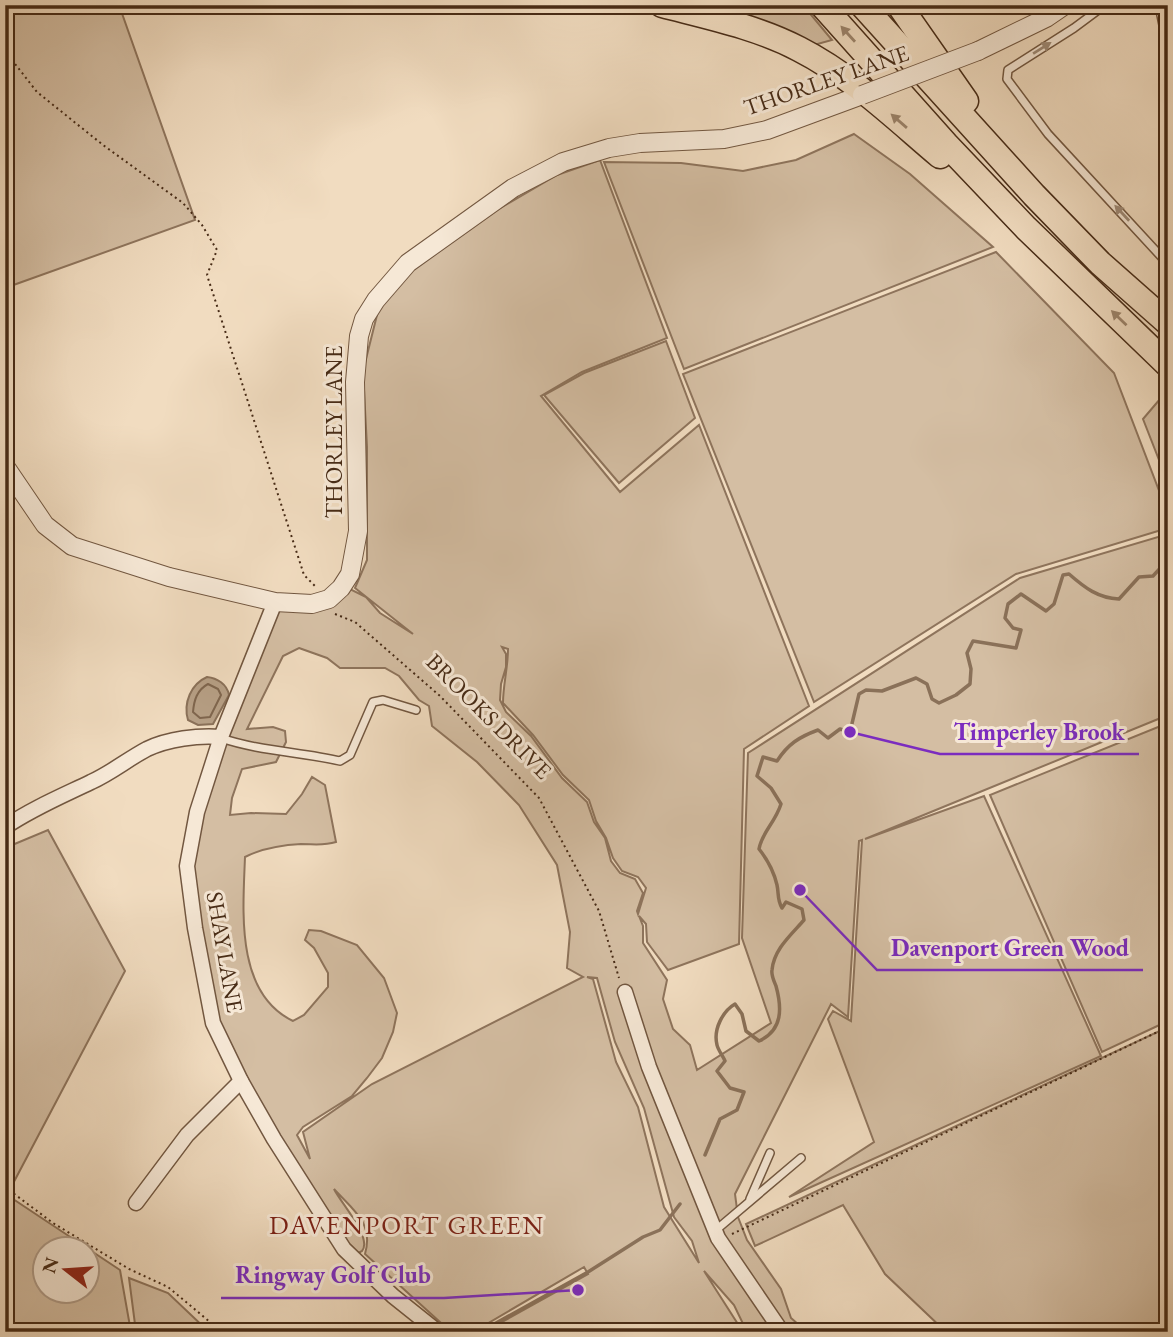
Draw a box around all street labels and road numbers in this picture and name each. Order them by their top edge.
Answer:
street label: THORLEY LANE [739,38,913,122]
street label: THORLEY LANE [319,346,349,518]
street label: BROOKS DRIVE [420,647,558,785]
street label: SHAY LANE [200,889,250,1015]

